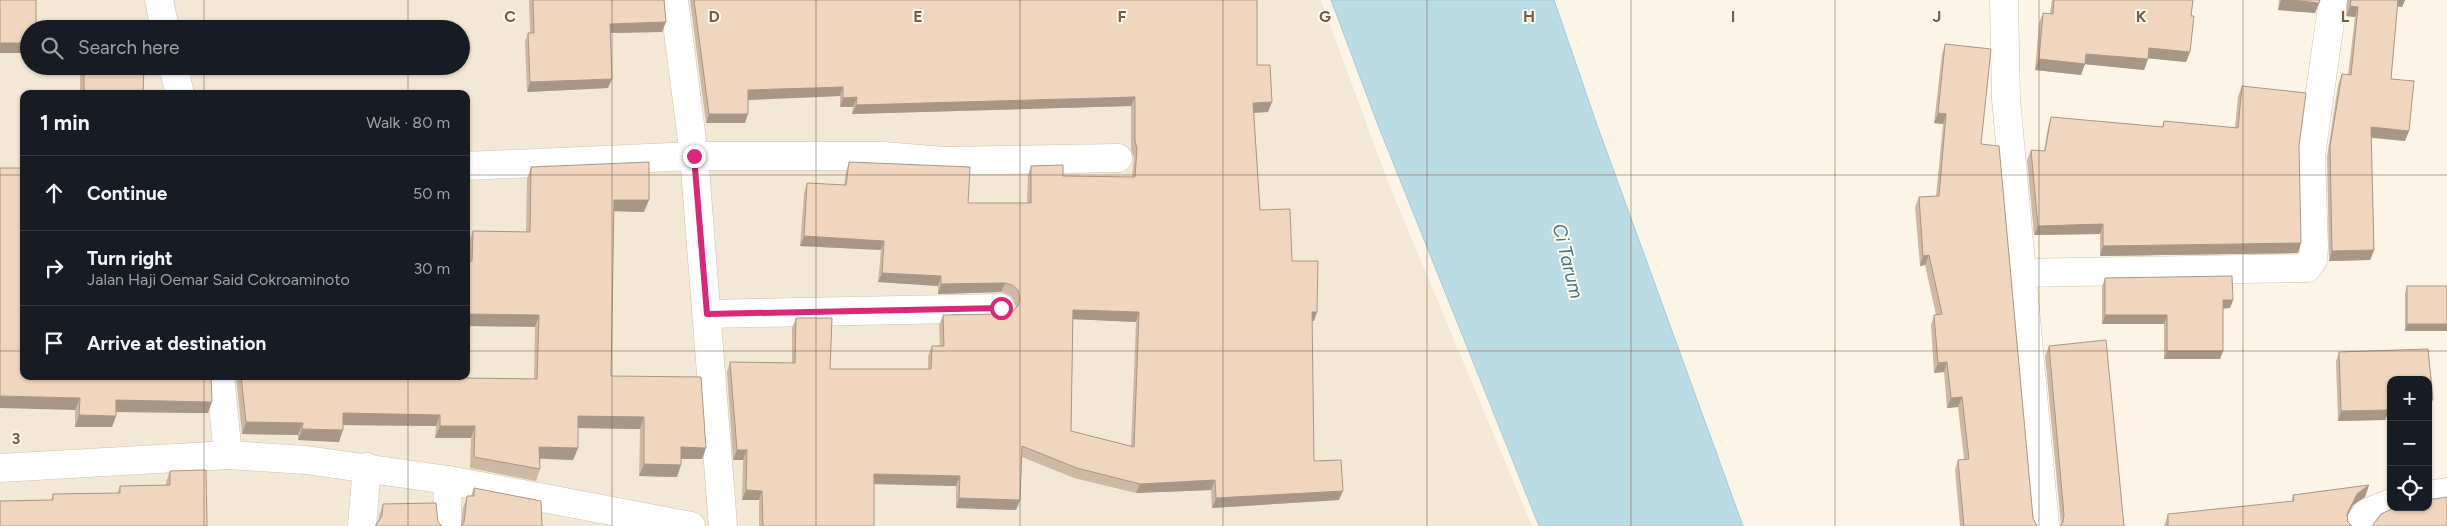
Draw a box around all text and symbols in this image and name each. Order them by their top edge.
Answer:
text: C [504,7,516,26]
text: D [708,7,720,26]
text: E [913,7,923,26]
text: F [1118,7,1127,26]
text: G [1319,7,1331,26]
text: H [1523,7,1535,26]
text: I [1731,7,1735,26]
text: J [1933,7,1941,26]
text: K [2136,7,2147,26]
text: L [2341,7,2350,26]
search box [20,20,470,75]
icon: search [38,34,66,62]
text: Search here [78,36,180,59]
text: 1 min [40,110,90,135]
text: Walk · 80 m [366,113,450,132]
route end [683,145,706,168]
icon: ahead [40,179,68,207]
text: Continue [87,182,167,205]
text: 50 m [413,184,450,203]
water label: Ci Tarum [1548,221,1588,301]
text: Turn right [87,247,173,270]
icon: right [40,254,68,282]
text: 30 m [413,259,450,278]
text: Jalan Haji Oemar Said Cokroaminoto [87,270,350,289]
route start [990,297,1013,320]
icon: arrive [40,329,68,357]
text: Arrive at destination [87,332,266,355]
map controls [2387,376,2432,511]
button: + [2387,376,2432,421]
button: − [2387,421,2432,466]
text: 3 [12,429,21,448]
button: locate [2387,466,2432,511]

